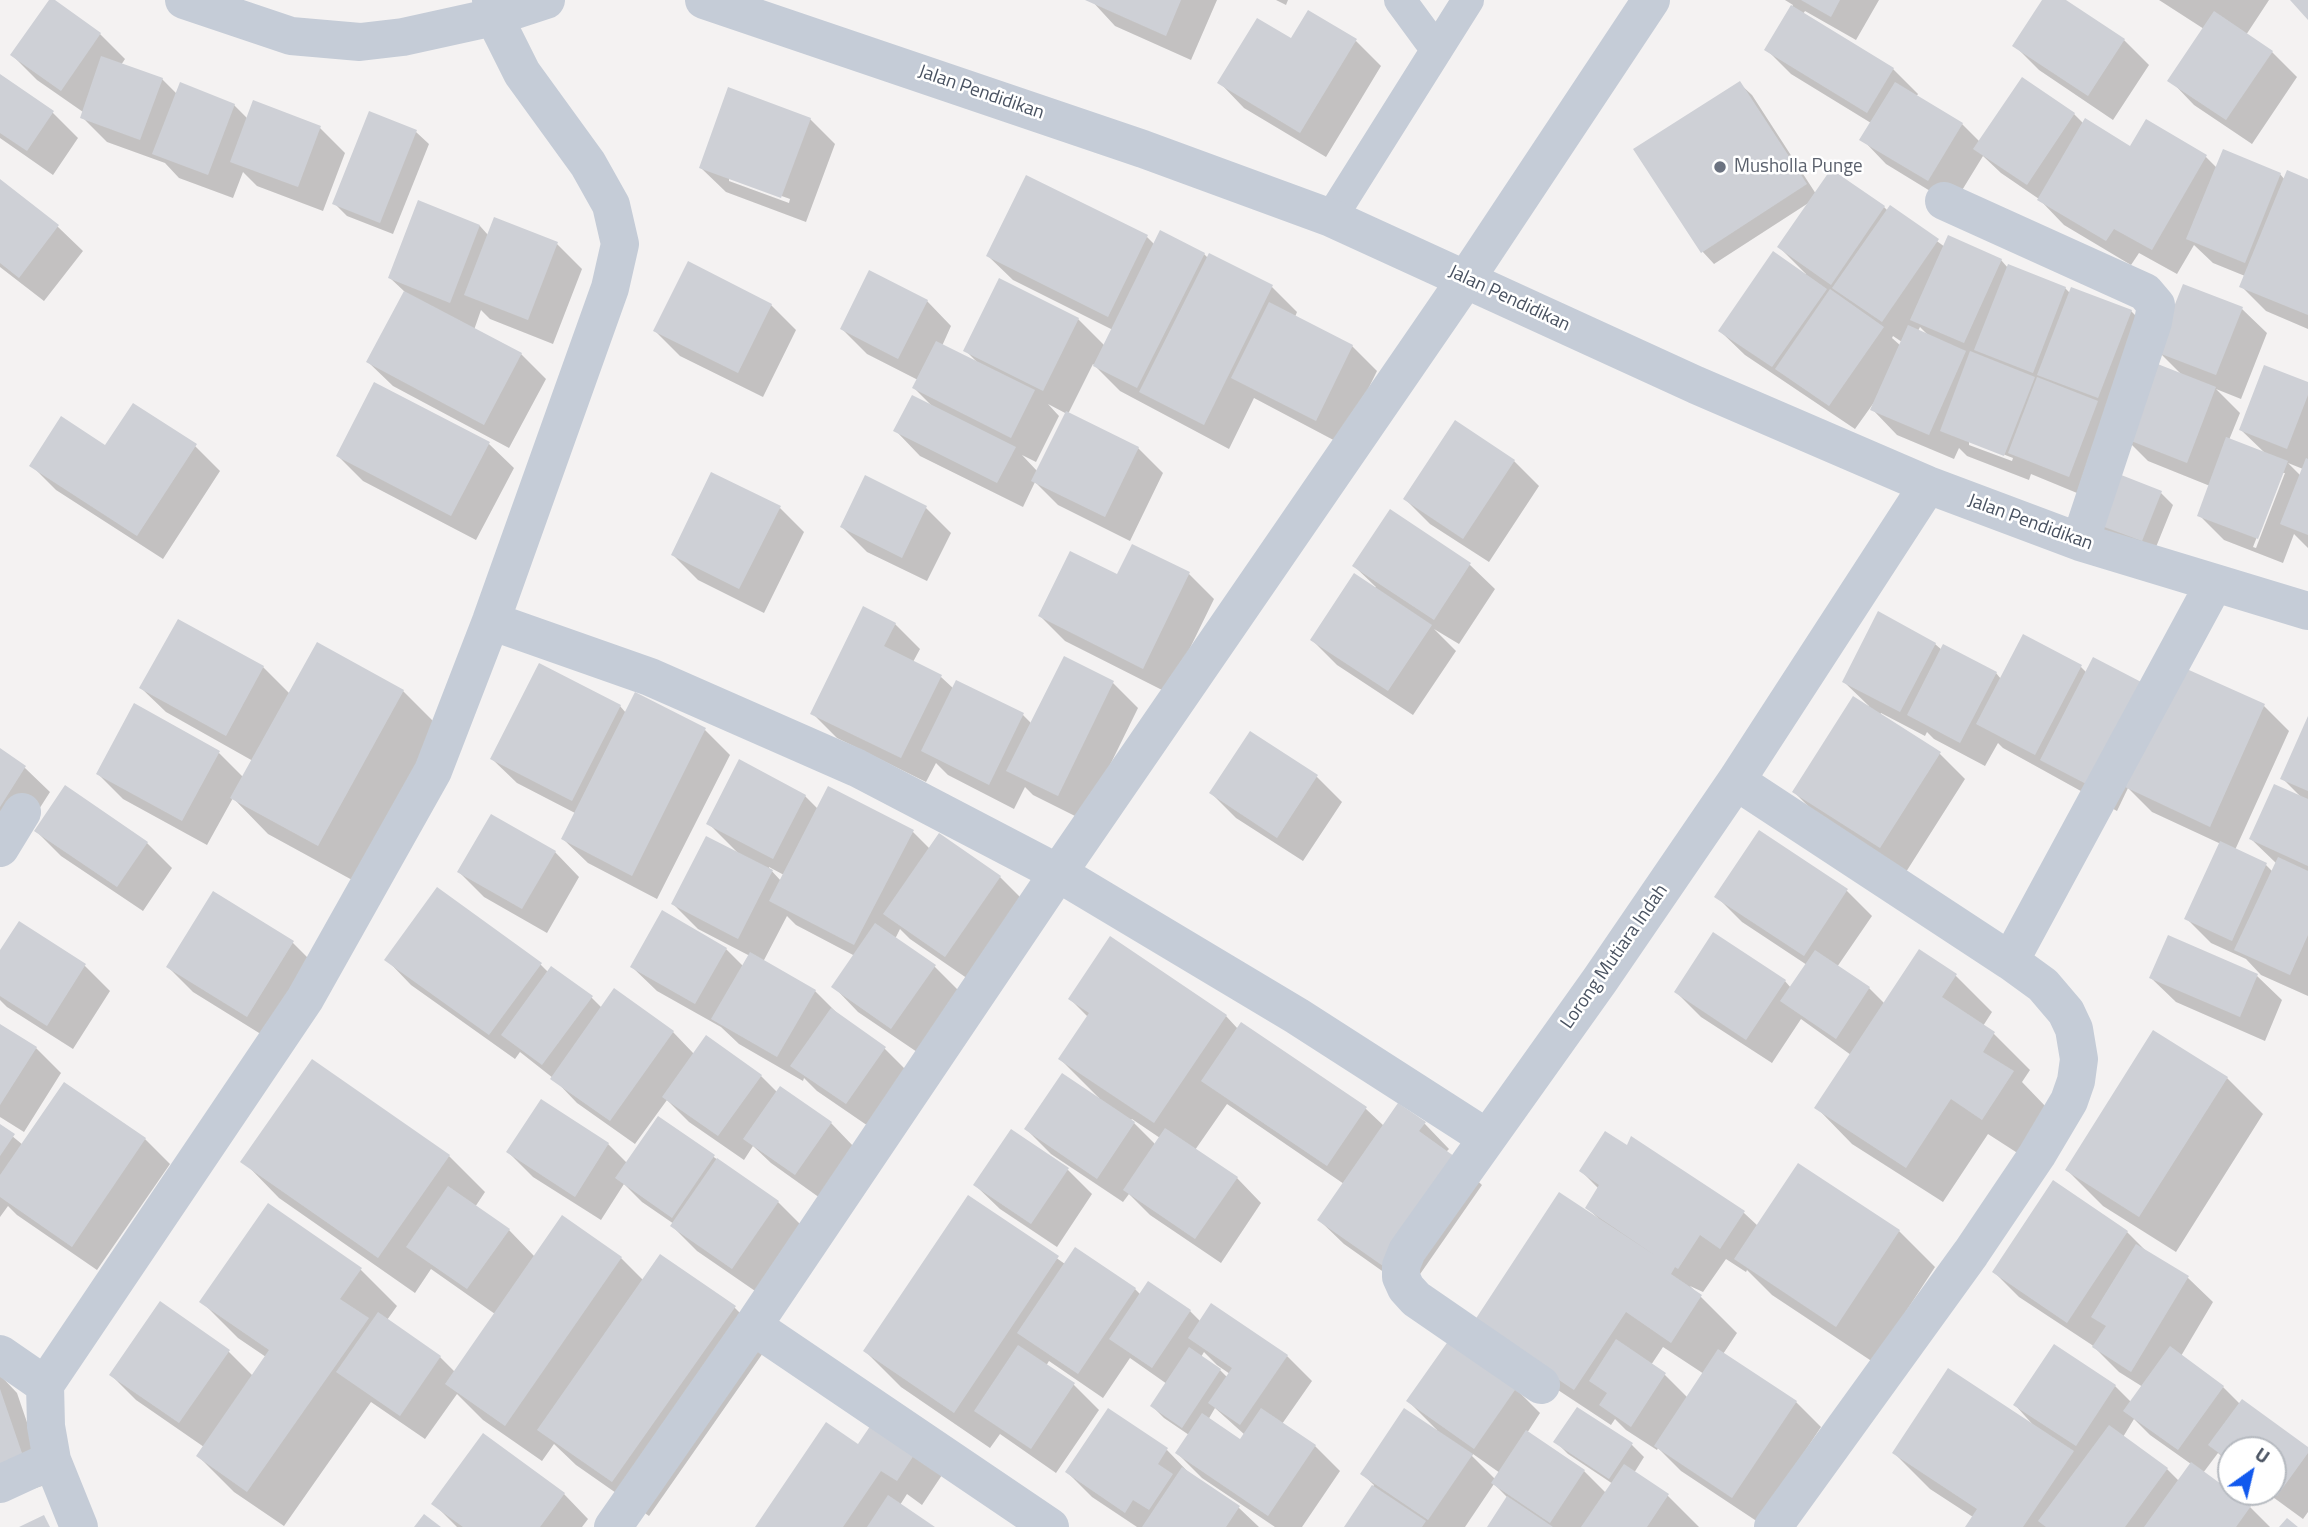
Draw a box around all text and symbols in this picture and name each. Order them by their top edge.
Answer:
street label: Jalan Pendidikan [915,61,1047,125]
place label: Musholla Punge [1734,156,1863,178]
marker: Musholla Punge [1712,159,1728,175]
street label: Jalan Pendidikan [1445,261,1573,337]
street label: Jalan Pendidikan [1964,490,2096,556]
street label: Lorong Mutiara Indah [1557,880,1673,1034]
north arrow [2217,1436,2287,1506]
text: U [2250,1439,2276,1470]

